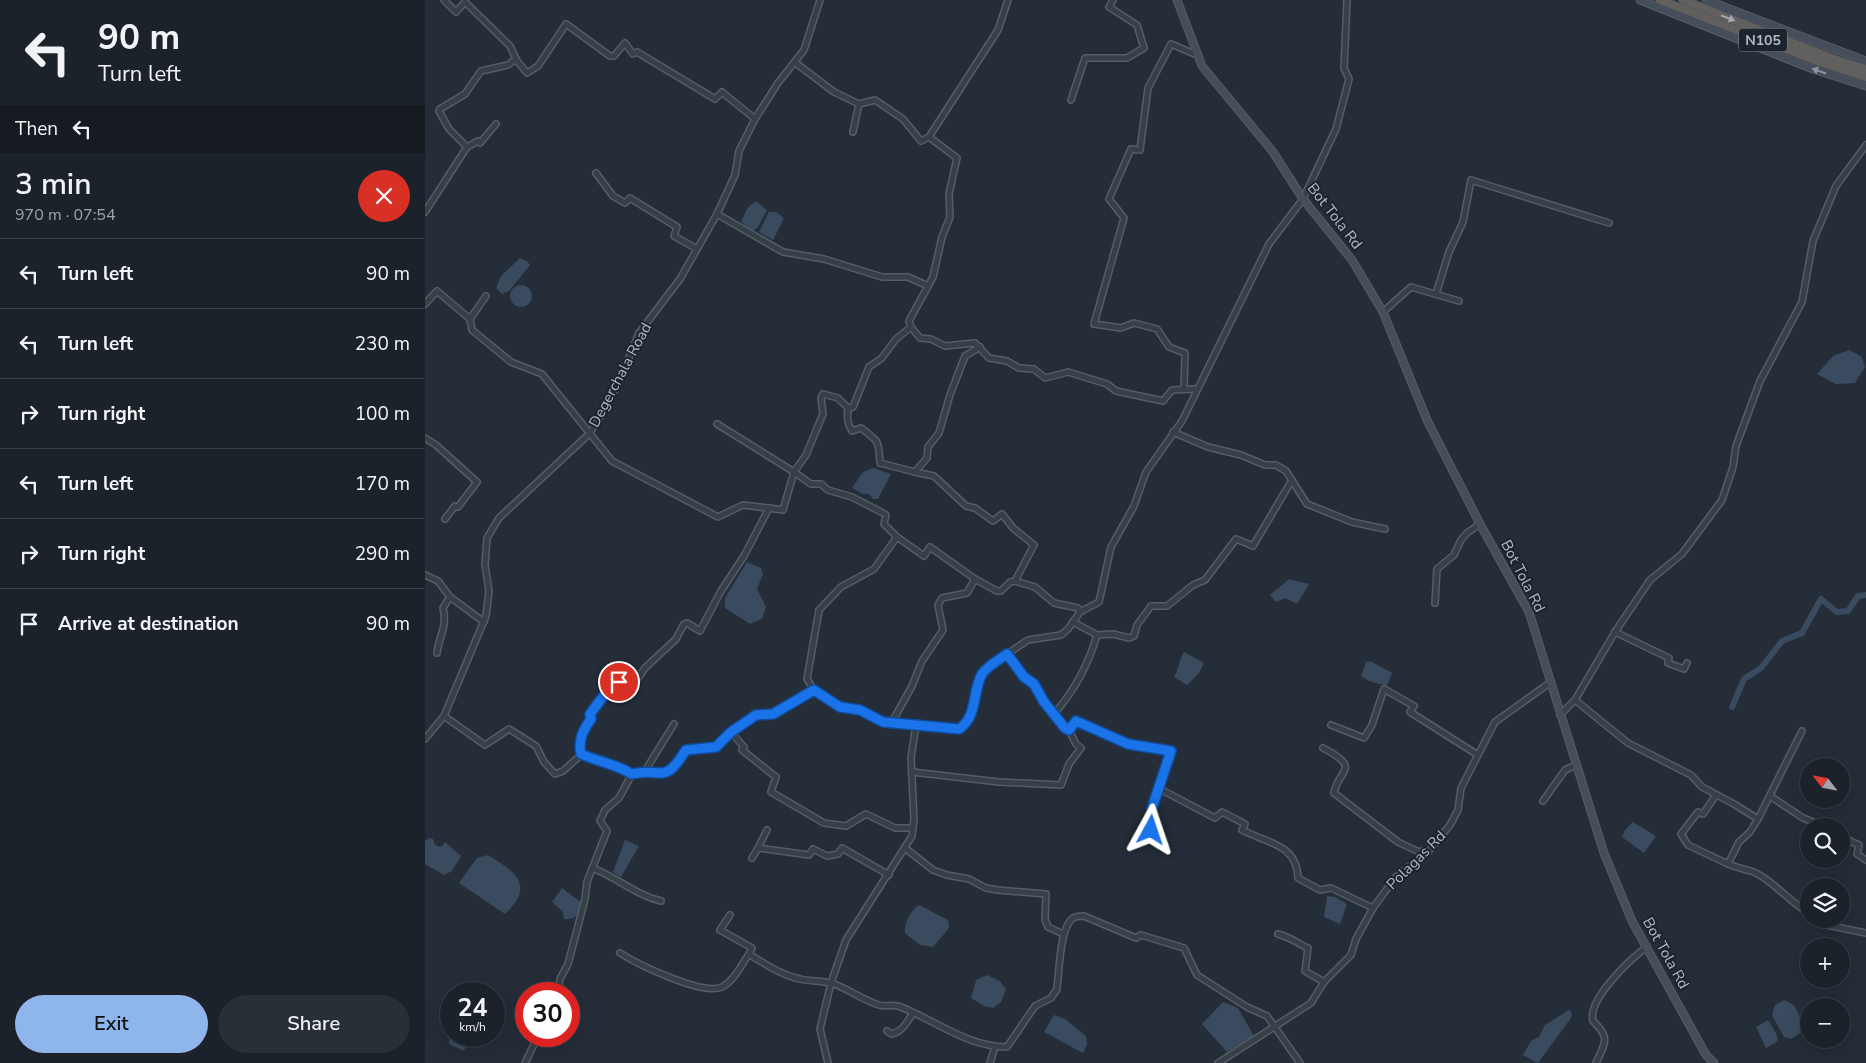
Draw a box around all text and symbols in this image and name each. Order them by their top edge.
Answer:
text: 90 m [98,14,180,61]
one-way arrow [1721,14,1736,22]
icon: left [15,20,80,85]
road number: N105 [1739,28,1787,52]
text: Turn left [98,59,181,89]
one-way arrow [1812,67,1827,74]
icon: left [68,115,96,143]
text: Then [15,116,58,142]
text: 3 min [15,164,91,205]
button: close [358,170,410,222]
street label: Bot Tola Rd [1303,179,1367,253]
text: 970 m · 07:54 [15,204,116,226]
icon: left [15,260,43,288]
text: Turn left [58,261,133,287]
text: 90 m [366,261,410,287]
street label: Degerchala Road [584,319,656,431]
icon: left [15,330,43,358]
text: Turn left [58,331,133,357]
text: 230 m [355,331,410,357]
icon: right [15,400,43,428]
text: Turn right [58,401,145,427]
text: 100 m [355,401,410,427]
icon: left [15,470,43,498]
text: Turn left [58,471,133,497]
text: 170 m [355,471,410,497]
street label: Bot Tola Rd [1496,536,1550,616]
icon: right [15,540,43,568]
text: Turn right [58,541,145,567]
text: 290 m [355,541,410,567]
icon: arrive [15,610,43,638]
text: Arrive at destination [58,611,239,637]
text: 90 m [366,611,410,637]
pin [598,661,640,703]
icon: arrive [605,668,633,696]
north arrow [1800,758,1850,808]
map controls [1800,758,1850,1048]
position arrow [1124,803,1176,855]
button: search [1800,818,1850,868]
street label: Polagas Rd [1382,826,1450,894]
button: layers [1800,878,1850,928]
street label: Bot Tola Rd [1638,914,1694,992]
button: + [1800,938,1850,988]
speed limit sign: 30 [515,982,580,1047]
text: 24 [457,991,488,1025]
button: Exit [15,995,208,1053]
button: Share [218,995,410,1053]
button: − [1800,998,1850,1048]
text: km/h [459,1019,486,1035]

